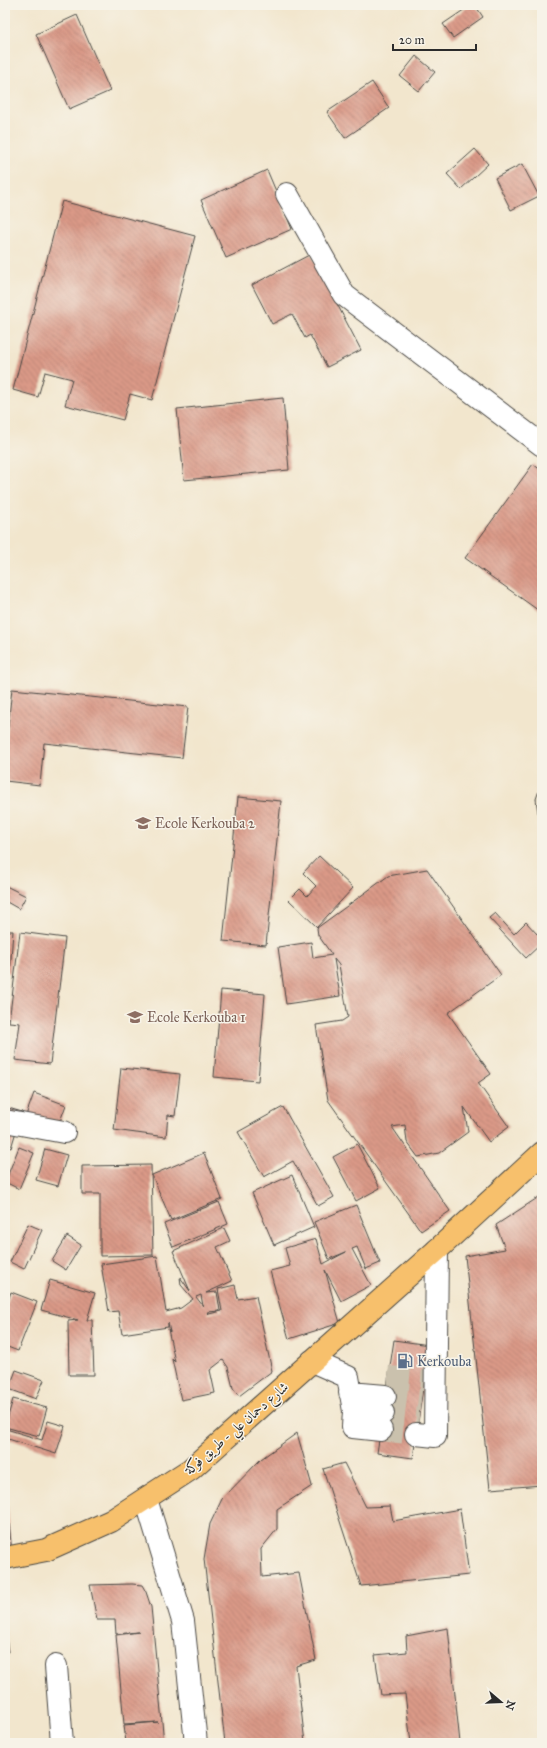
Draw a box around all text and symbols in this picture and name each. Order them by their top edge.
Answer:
scale bar [393,26,476,52]
text: 20 m [399,33,425,47]
school or university icon: Ecole Kerkouba 2 [134,814,152,832]
place label: Ecole Kerkouba 2 [155,815,255,832]
school or university icon: Ecole Kerkouba 1 [126,1008,144,1026]
place label: Ecole Kerkouba 1 [147,1009,246,1026]
fuel station icon: Kerkouba [396,1352,414,1370]
place label: Kerkouba [417,1353,472,1370]
street label: شارع دحمان علي - طريق فوكة [180,1379,294,1482]
north arrow [481,1682,521,1722]
text: N [502,1699,518,1712]

